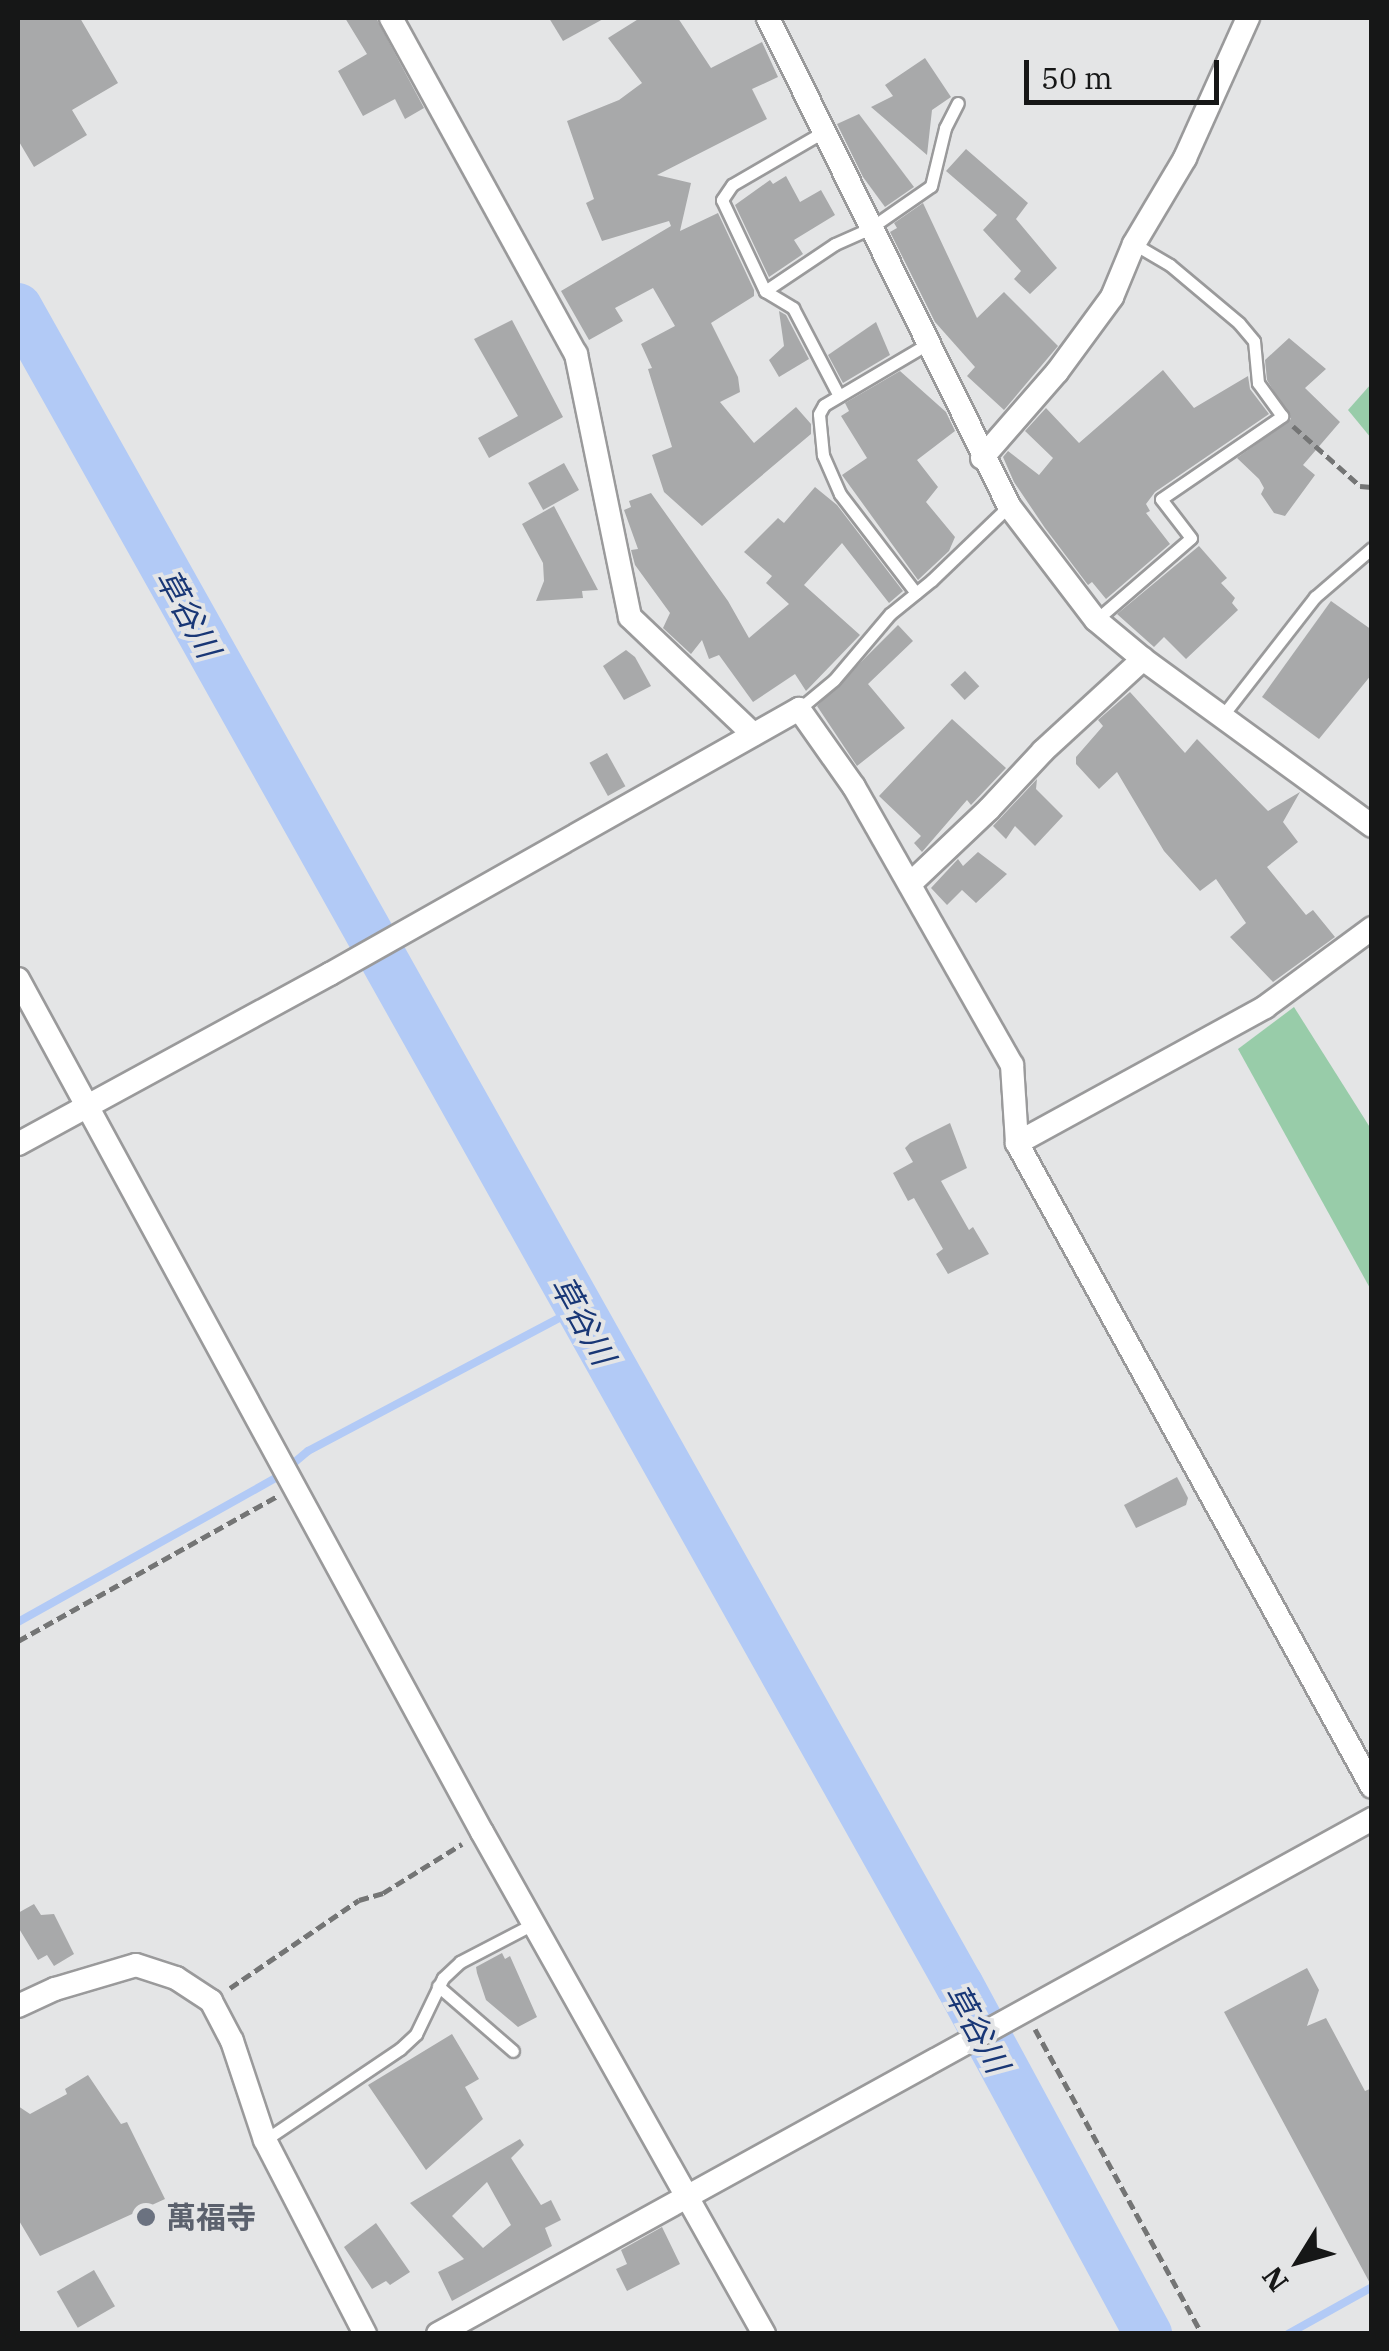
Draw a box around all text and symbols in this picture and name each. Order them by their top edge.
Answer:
scale bar [1029,40,1224,102]
text: 50 m [1041,58,1113,97]
water label: 草谷川 [148,562,228,664]
water label: 草谷川 [543,1269,623,1371]
water label: 草谷川 [937,1977,1017,2079]
place label: 萬福寺 [166,2199,256,2235]
marker: 萬福寺 [135,2206,157,2228]
north arrow [1249,2211,1349,2311]
text: N [1253,2259,1296,2299]

